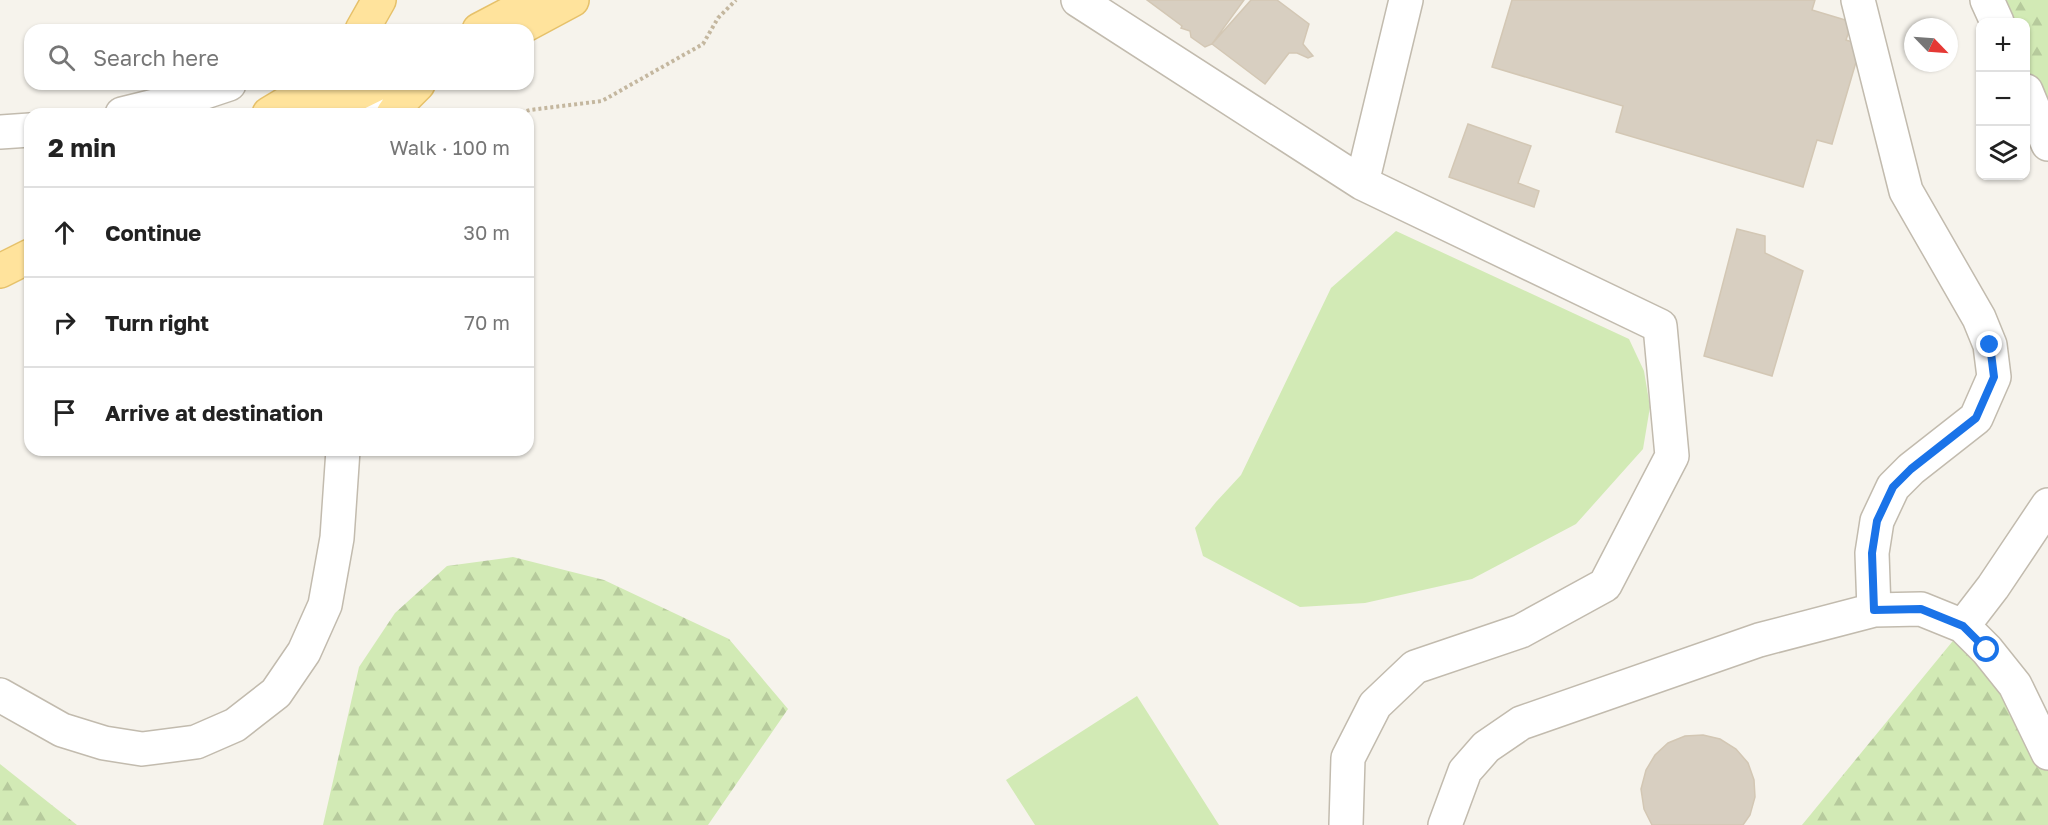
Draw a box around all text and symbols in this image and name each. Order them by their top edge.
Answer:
north arrow [1904,18,1958,72]
map controls [1976,18,2030,180]
button: + [1976,18,2030,72]
search box [24,24,534,90]
icon: search [45,41,78,74]
text: Search here [93,44,219,71]
button: − [1976,72,2030,126]
button: layers [1976,126,2030,180]
text: 2 min [48,132,116,163]
text: Walk · 100 m [389,135,510,159]
icon: ahead [48,216,81,249]
text: Continue [105,219,201,246]
text: 30 m [463,220,510,244]
icon: right [48,306,81,339]
text: Turn right [105,309,209,336]
text: 70 m [464,310,510,334]
route end [1976,331,2002,357]
icon: arrive [48,396,81,429]
text: Arrive at destination [105,399,323,426]
route start [1973,636,1999,662]

